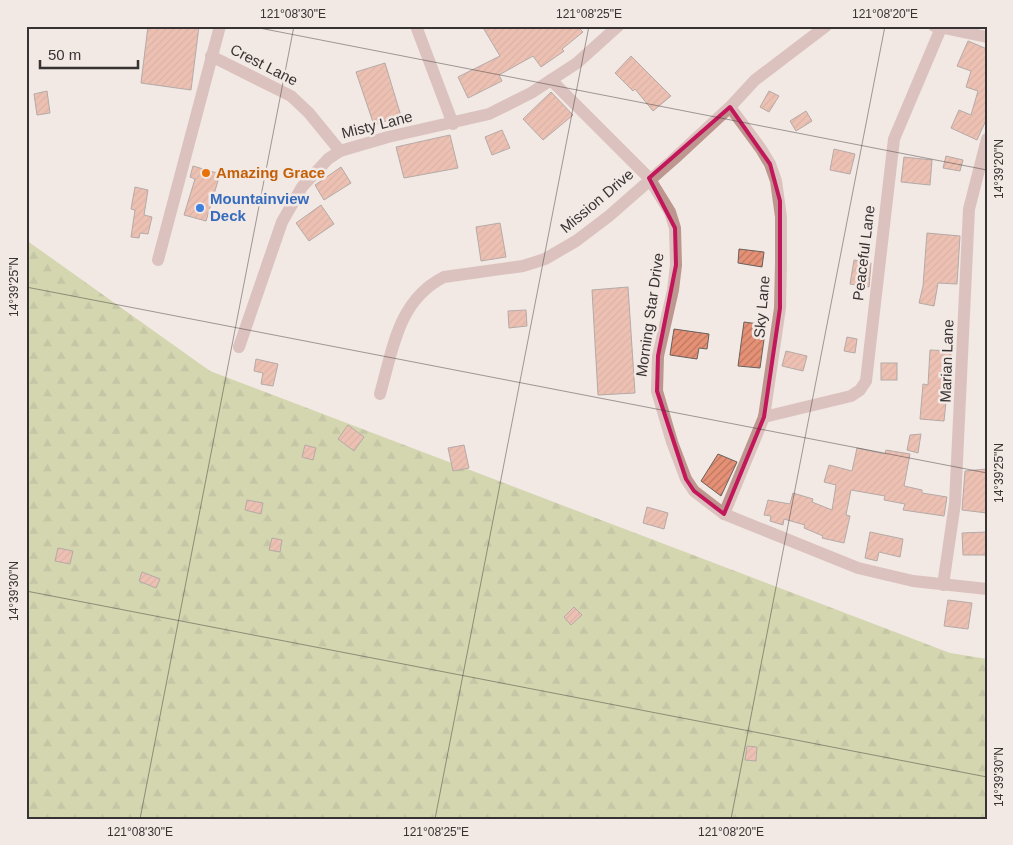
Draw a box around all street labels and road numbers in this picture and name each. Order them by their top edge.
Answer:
street label: Crest Lane [228,40,301,89]
street label: Misty Lane [340,107,414,142]
street label: Mission Drive [557,165,637,236]
street label: Peaceful Lane [849,204,878,302]
street label: Morning Star Drive [632,252,667,378]
street label: Sky Lane [750,275,773,339]
street label: Marian Lane [937,319,956,403]

